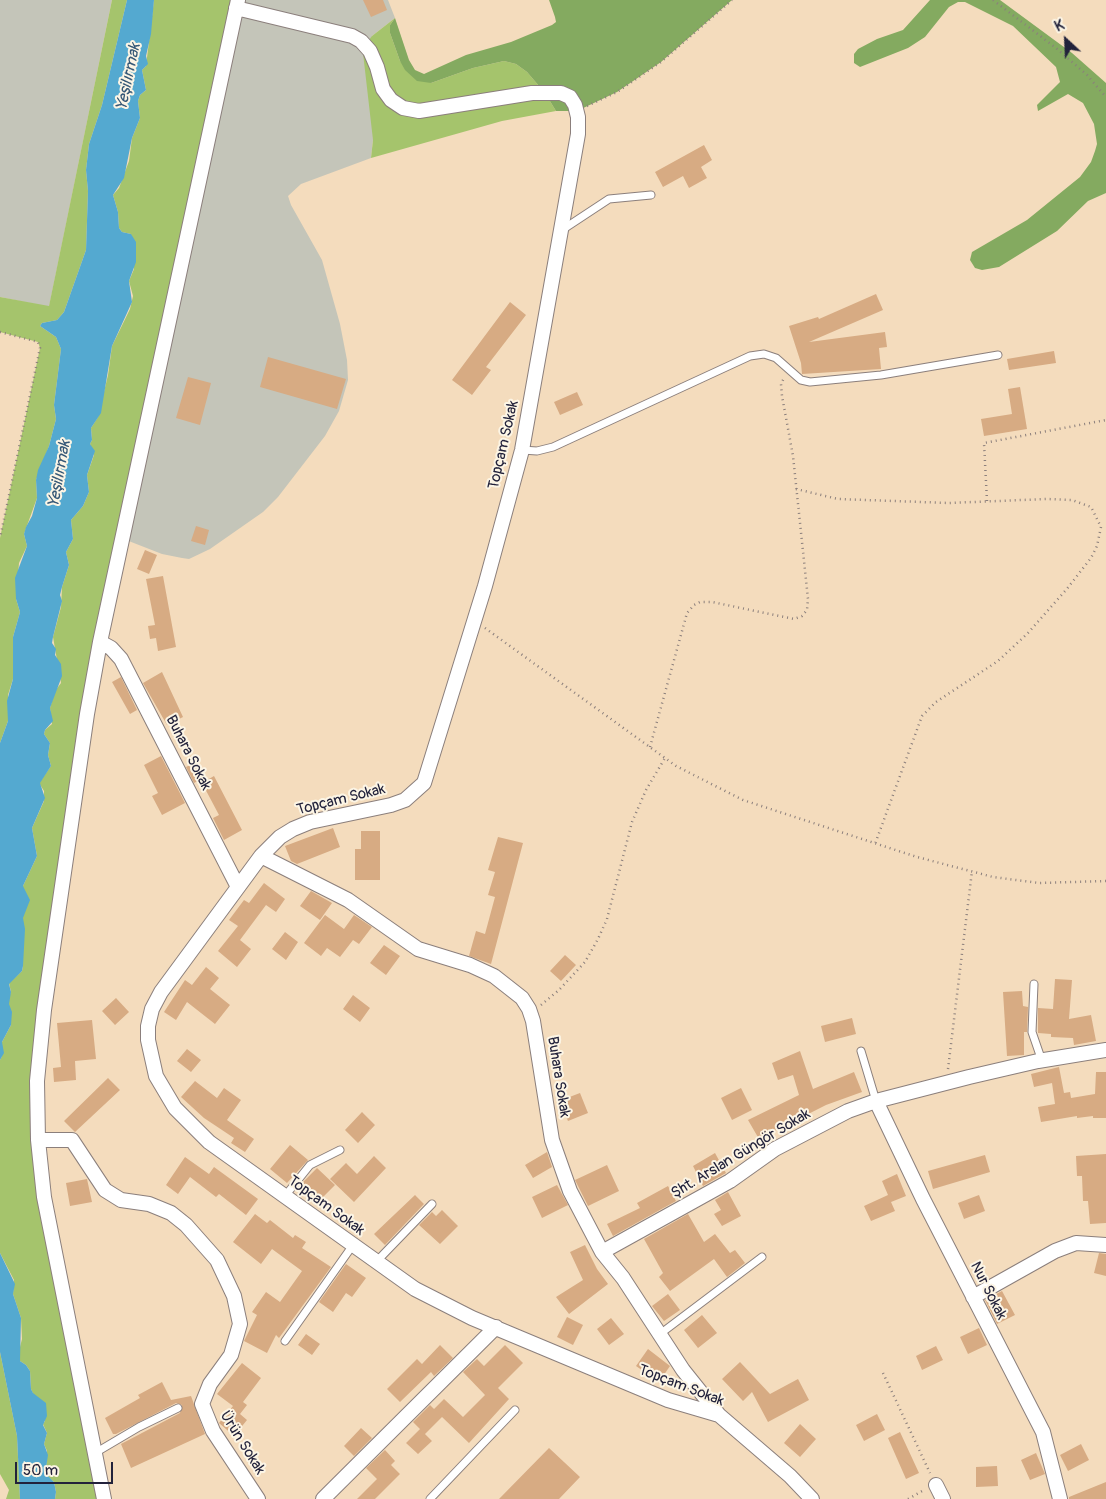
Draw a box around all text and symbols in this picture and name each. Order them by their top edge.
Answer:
north arrow [1041,15,1091,65]
text: K [1052,16,1067,35]
water label: Yeşilırmak [113,42,145,112]
street label: Topçam Sokak [485,399,523,491]
water label: Yeşilırmak [45,439,75,509]
street label: Buhara Sokak [161,712,215,794]
street label: Topçam Sokak [295,780,387,820]
street label: Buhara Sokak [543,1035,573,1119]
street label: Şht. Arslan Güngör Sokak [668,1105,814,1203]
street label: Topçam Sokak [284,1172,368,1240]
street label: Nur Sokak [966,1259,1010,1323]
street label: Topçam Sokak [636,1361,726,1411]
street label: Ürün Sokak [215,1408,269,1478]
scale bar [18,1452,115,1484]
text: 50 m [23,1461,58,1480]

